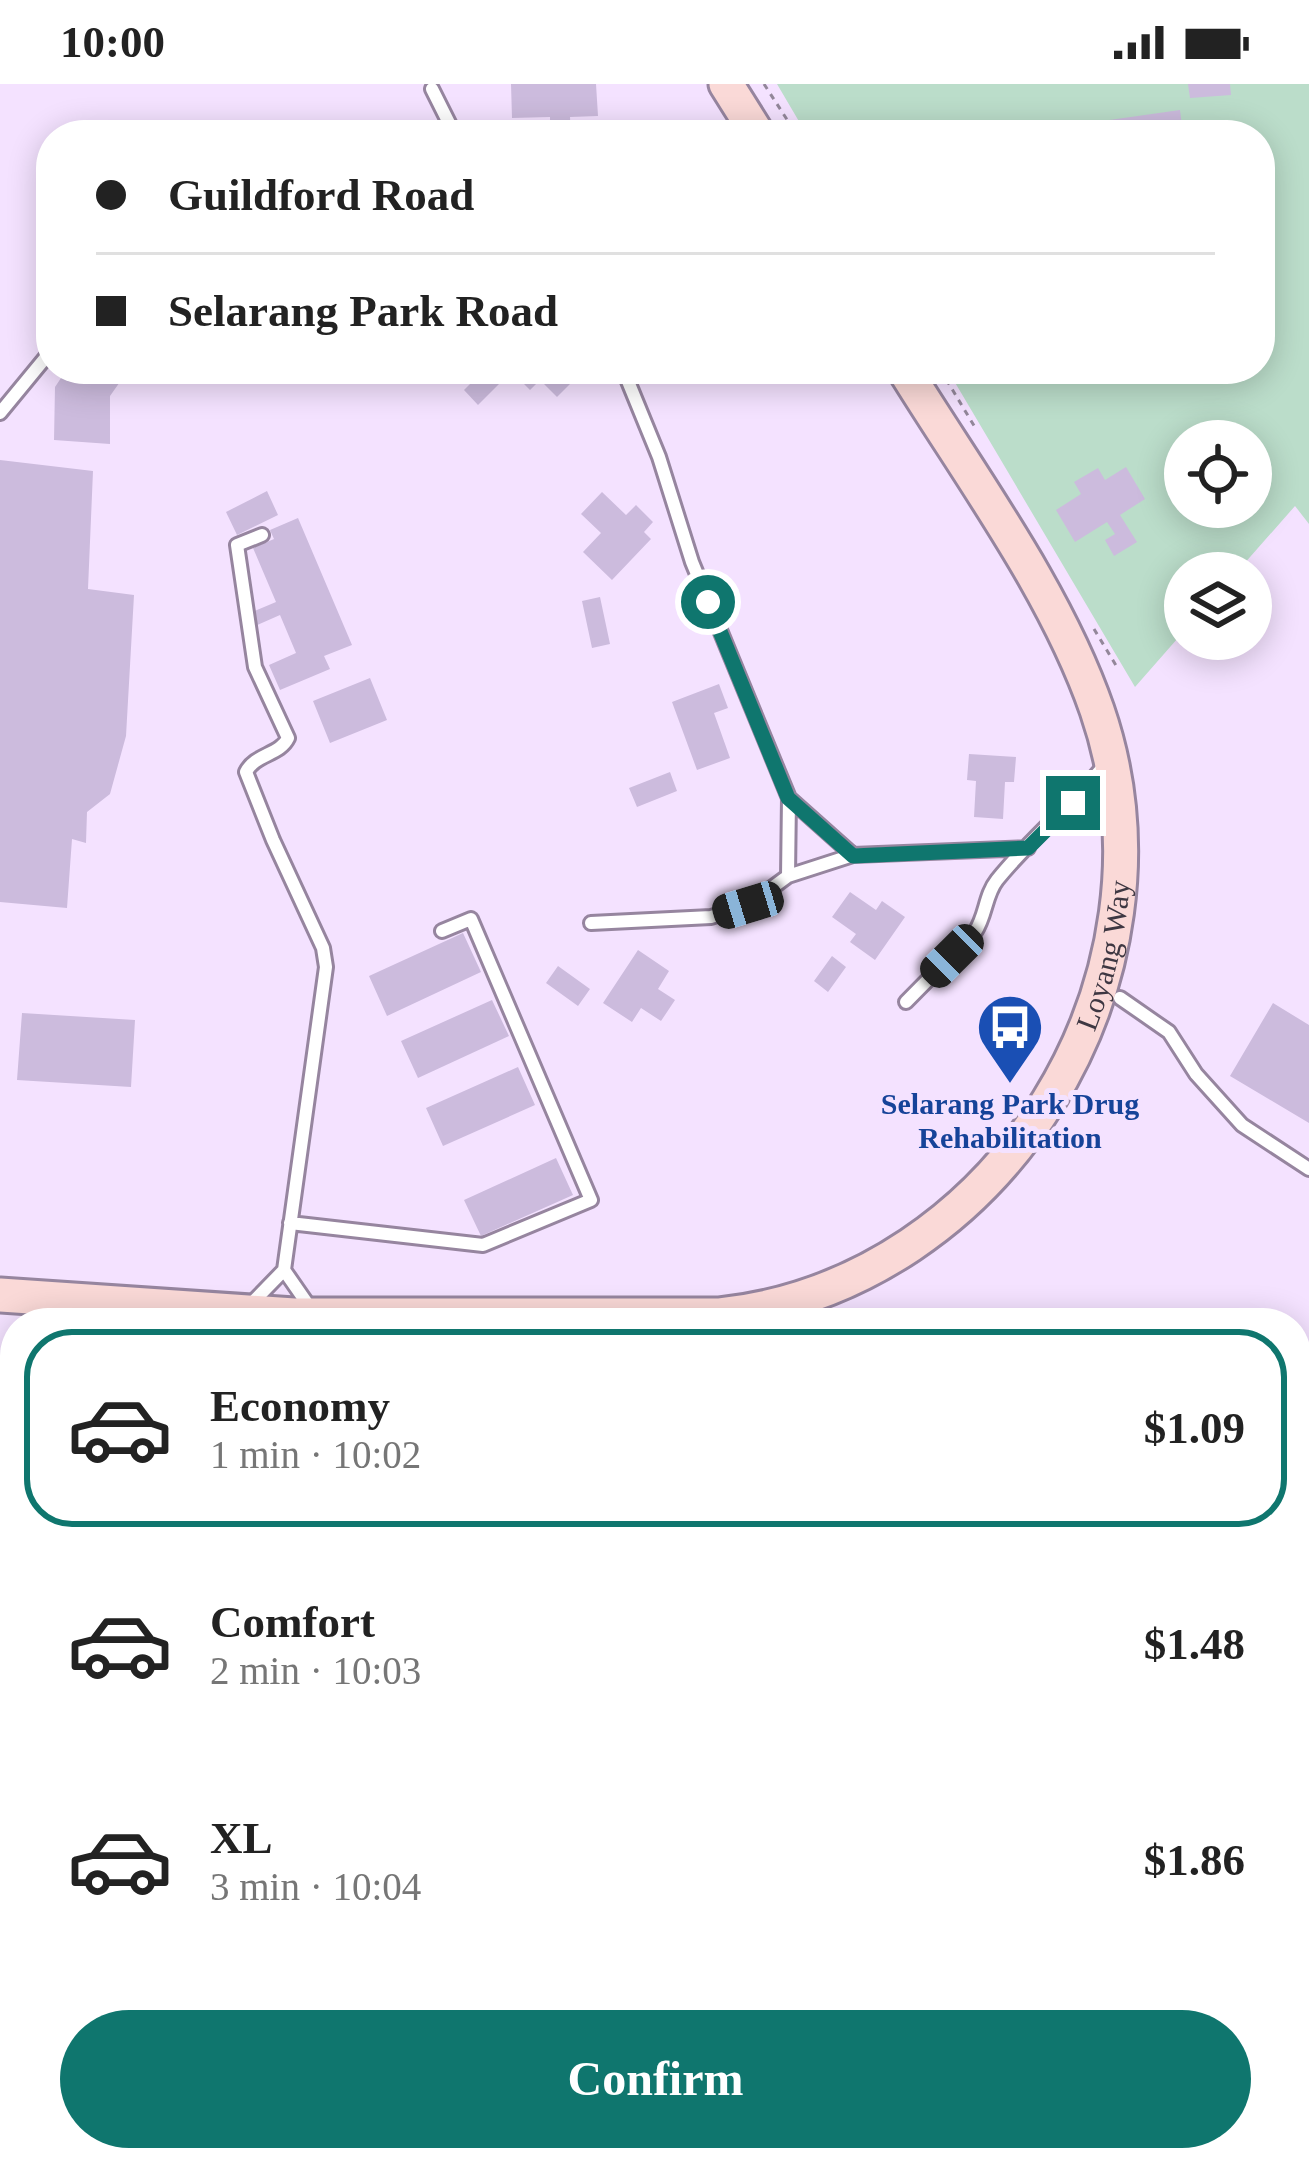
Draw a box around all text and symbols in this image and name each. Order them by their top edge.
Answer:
text: 10:00 [60,17,165,67]
text: Guildford Road [168,170,474,220]
text: Selarang Park Road [168,286,558,336]
map controls [1164,420,1272,660]
button: locate [1164,420,1272,528]
button: layers [1164,552,1272,660]
route start [681,575,735,629]
route end [1046,776,1100,830]
car [708,877,788,933]
street label: Loyang Way [1069,879,1136,1035]
car [914,918,990,994]
bus stop icon: Selarang Park Drug Rehabilitation [975,992,1045,1086]
place label: Selarang Park Drug Rehabilitation [881,1087,1139,1154]
icon: car [66,1374,174,1482]
text: Economy [210,1381,390,1431]
text: $1.09 [1144,1403,1245,1453]
text: 1 min · 10:02 [210,1433,421,1476]
icon: car [66,1590,174,1698]
text: Comfort [210,1597,375,1647]
text: $1.48 [1144,1619,1245,1669]
text: 2 min · 10:03 [210,1649,421,1692]
icon: car [66,1806,174,1914]
text: XL [210,1813,273,1863]
text: $1.86 [1144,1835,1245,1885]
text: 3 min · 10:04 [210,1865,421,1908]
button: Confirm [60,2010,1251,2148]

